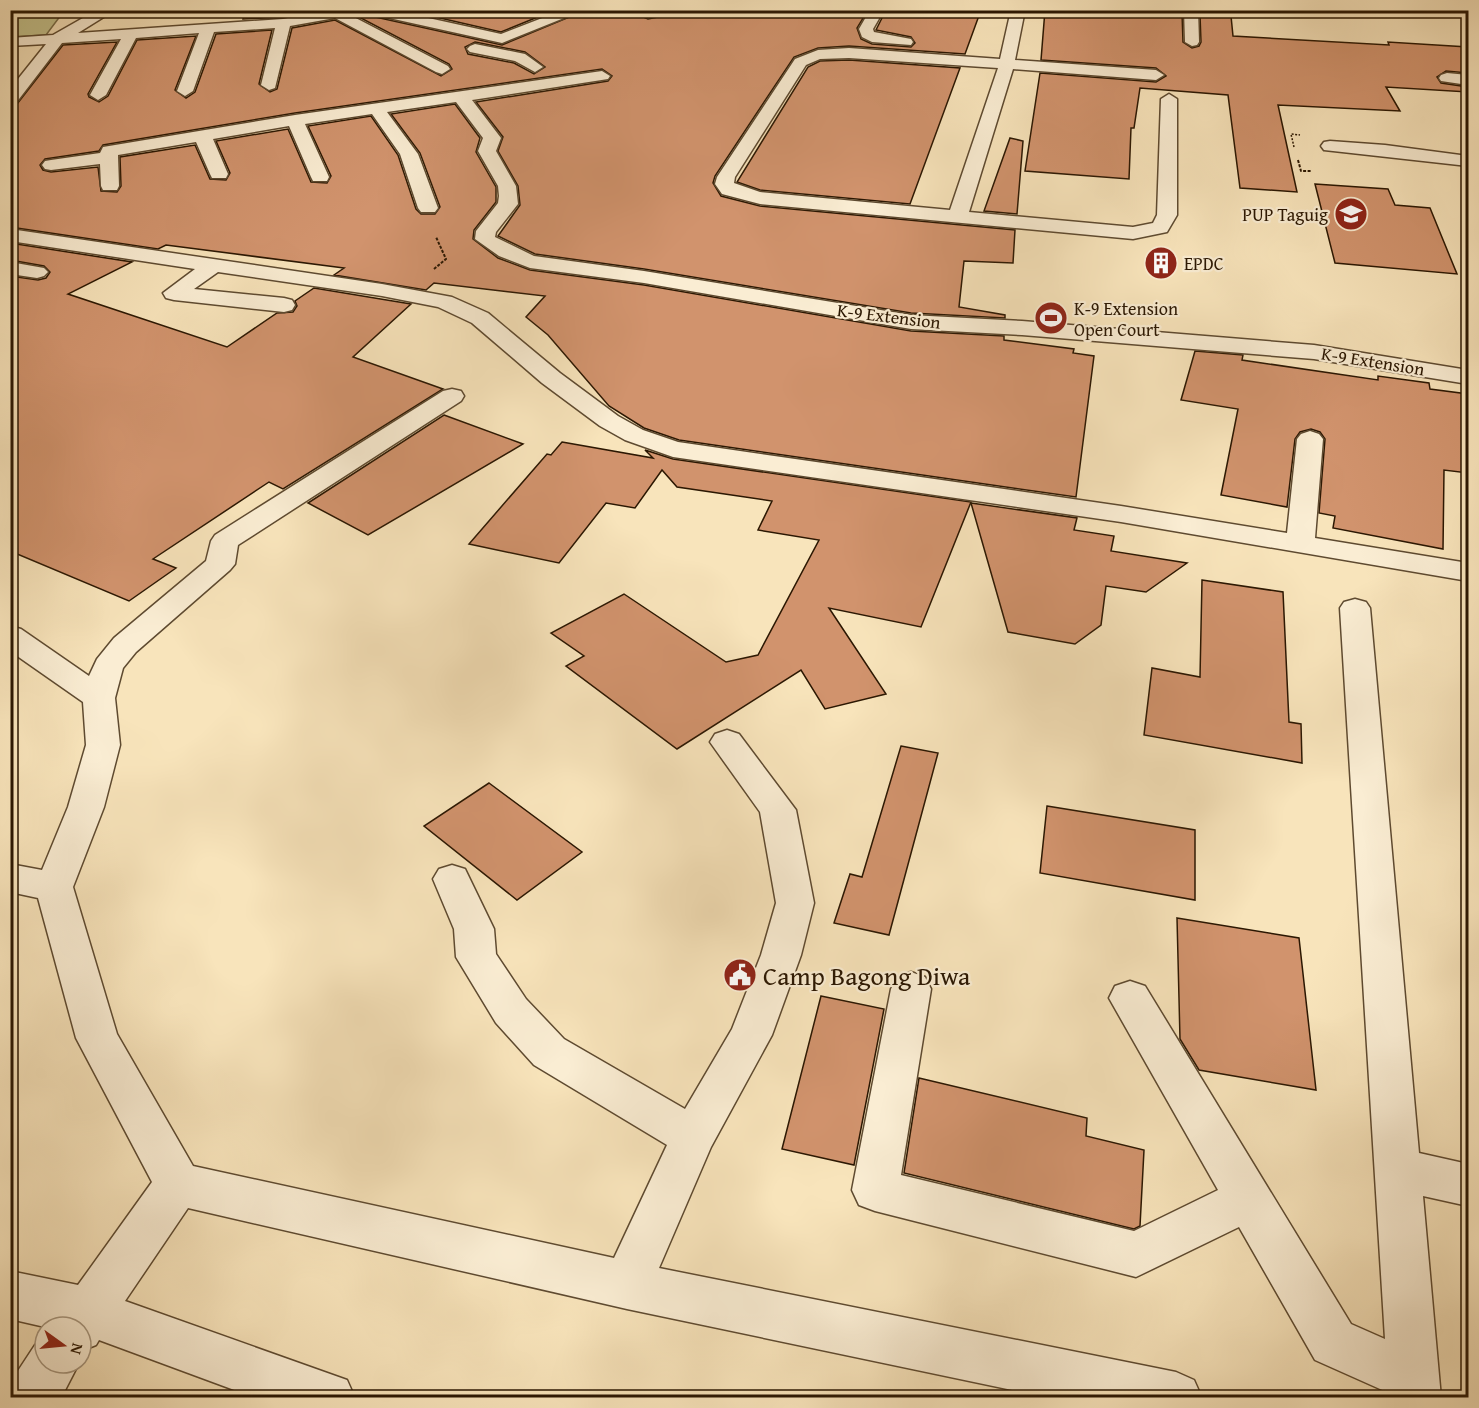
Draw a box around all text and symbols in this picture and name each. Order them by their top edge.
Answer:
school or university icon: PUP Taguig [1333,196,1369,232]
place label: PUP Taguig [1242,201,1328,228]
building icon: EPDC [1143,245,1179,281]
place label: EPDC [1184,250,1224,277]
place label: K-9 Extension Open Court [1074,295,1178,343]
street label: K-9 Extension [836,296,942,336]
sports icon: K-9 Extension Open Court [1033,300,1069,336]
street label: K-9 Extension [1319,340,1427,382]
place label: Camp Bagong Diwa [763,956,971,995]
public building icon: Camp Bagong Diwa [722,957,758,993]
north arrow [33,1315,93,1375]
text: N [64,1341,90,1357]

